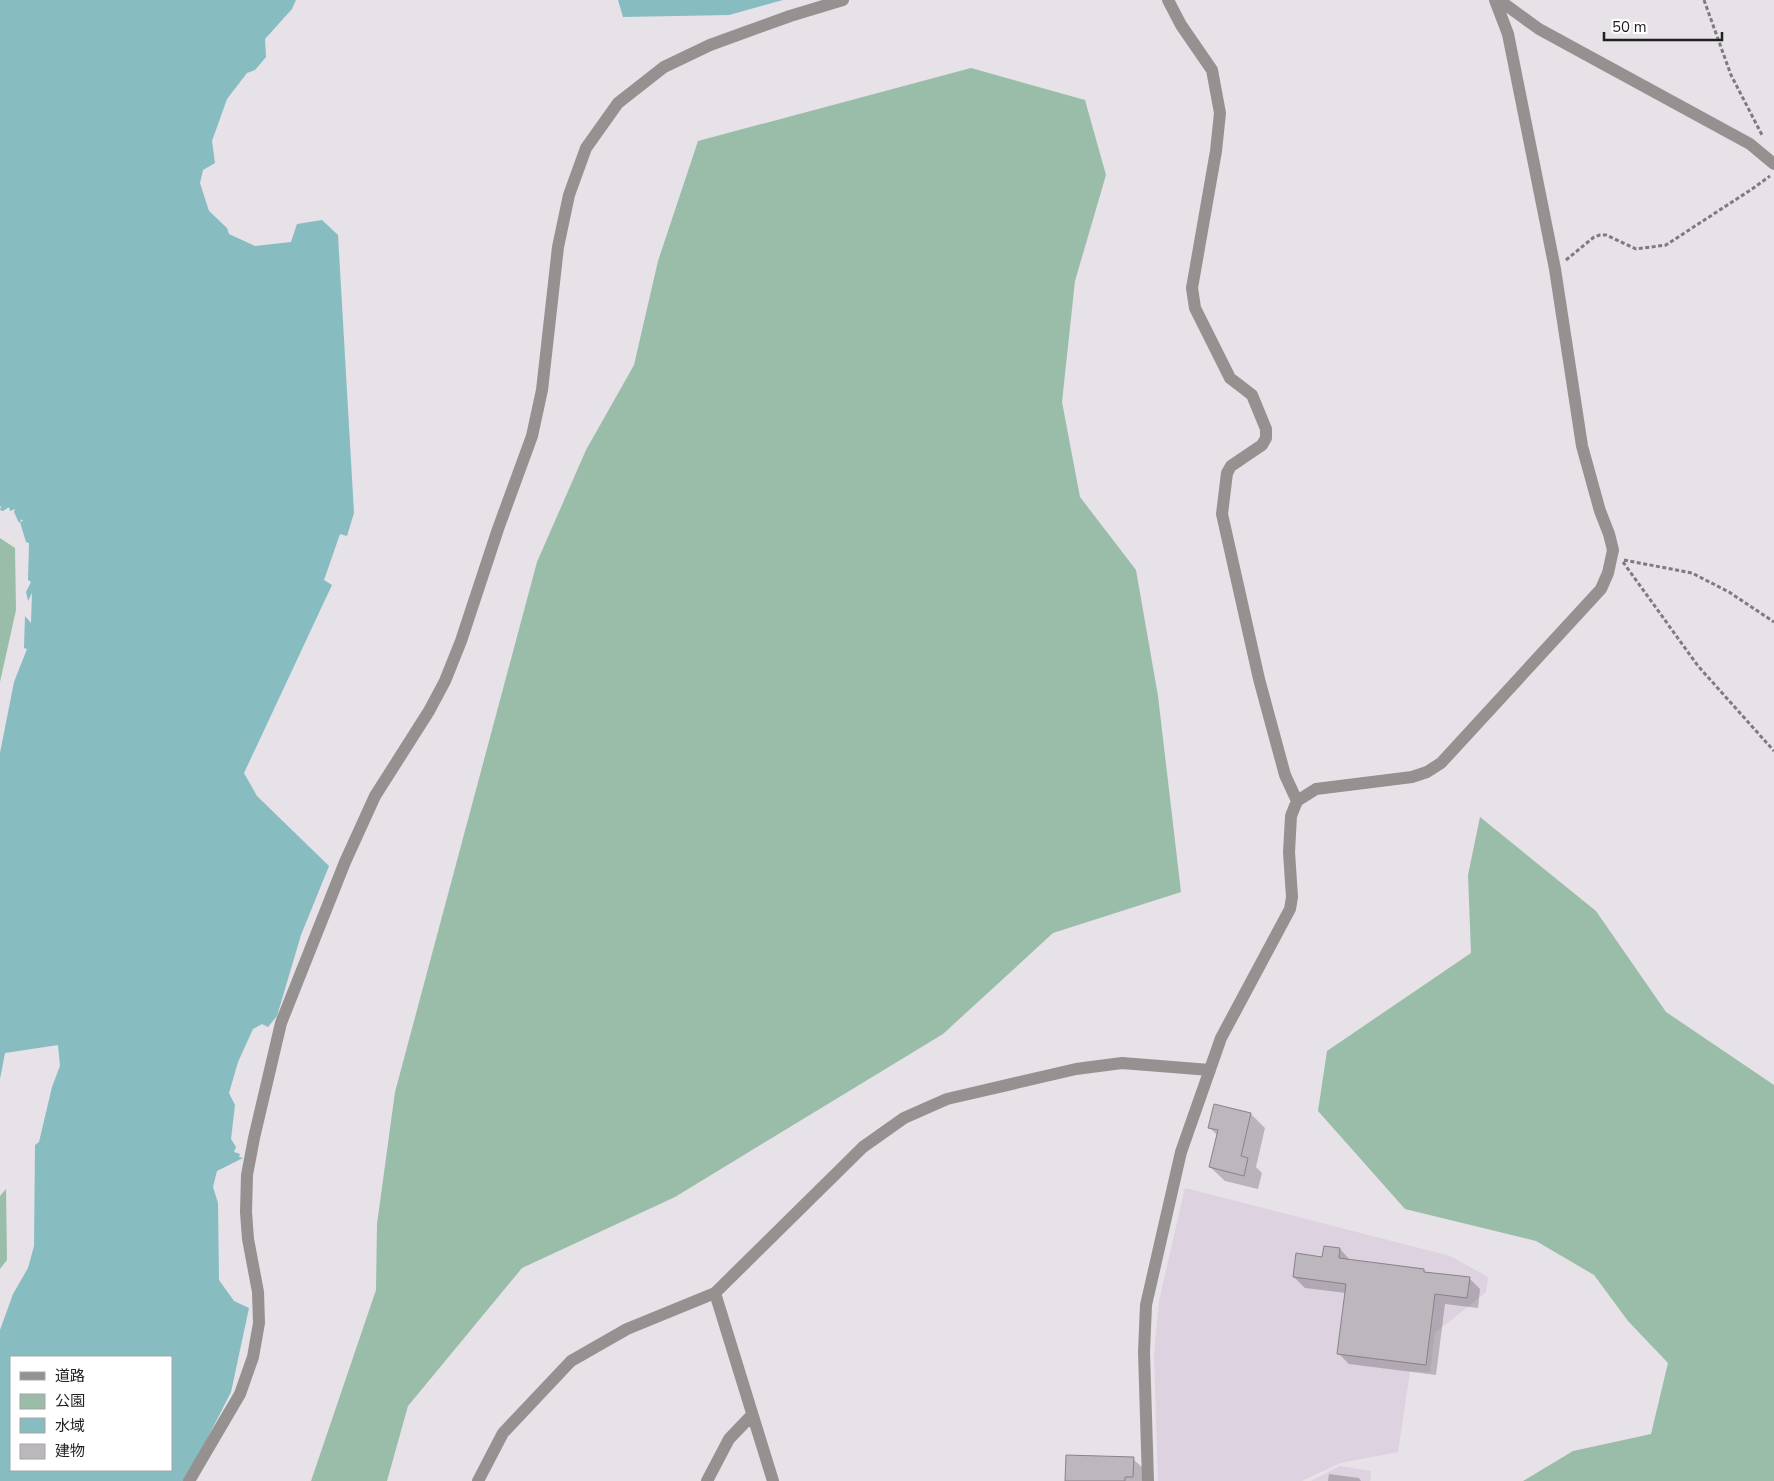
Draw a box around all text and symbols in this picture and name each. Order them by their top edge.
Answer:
scale bar [1604,10,1722,42]
text: 50 m [1612,17,1647,37]
legend [10,1356,172,1471]
text: 道路 [55,1366,85,1386]
text: 公園 [55,1391,85,1411]
text: 水域 [55,1416,85,1436]
text: 建物 [55,1441,85,1461]

